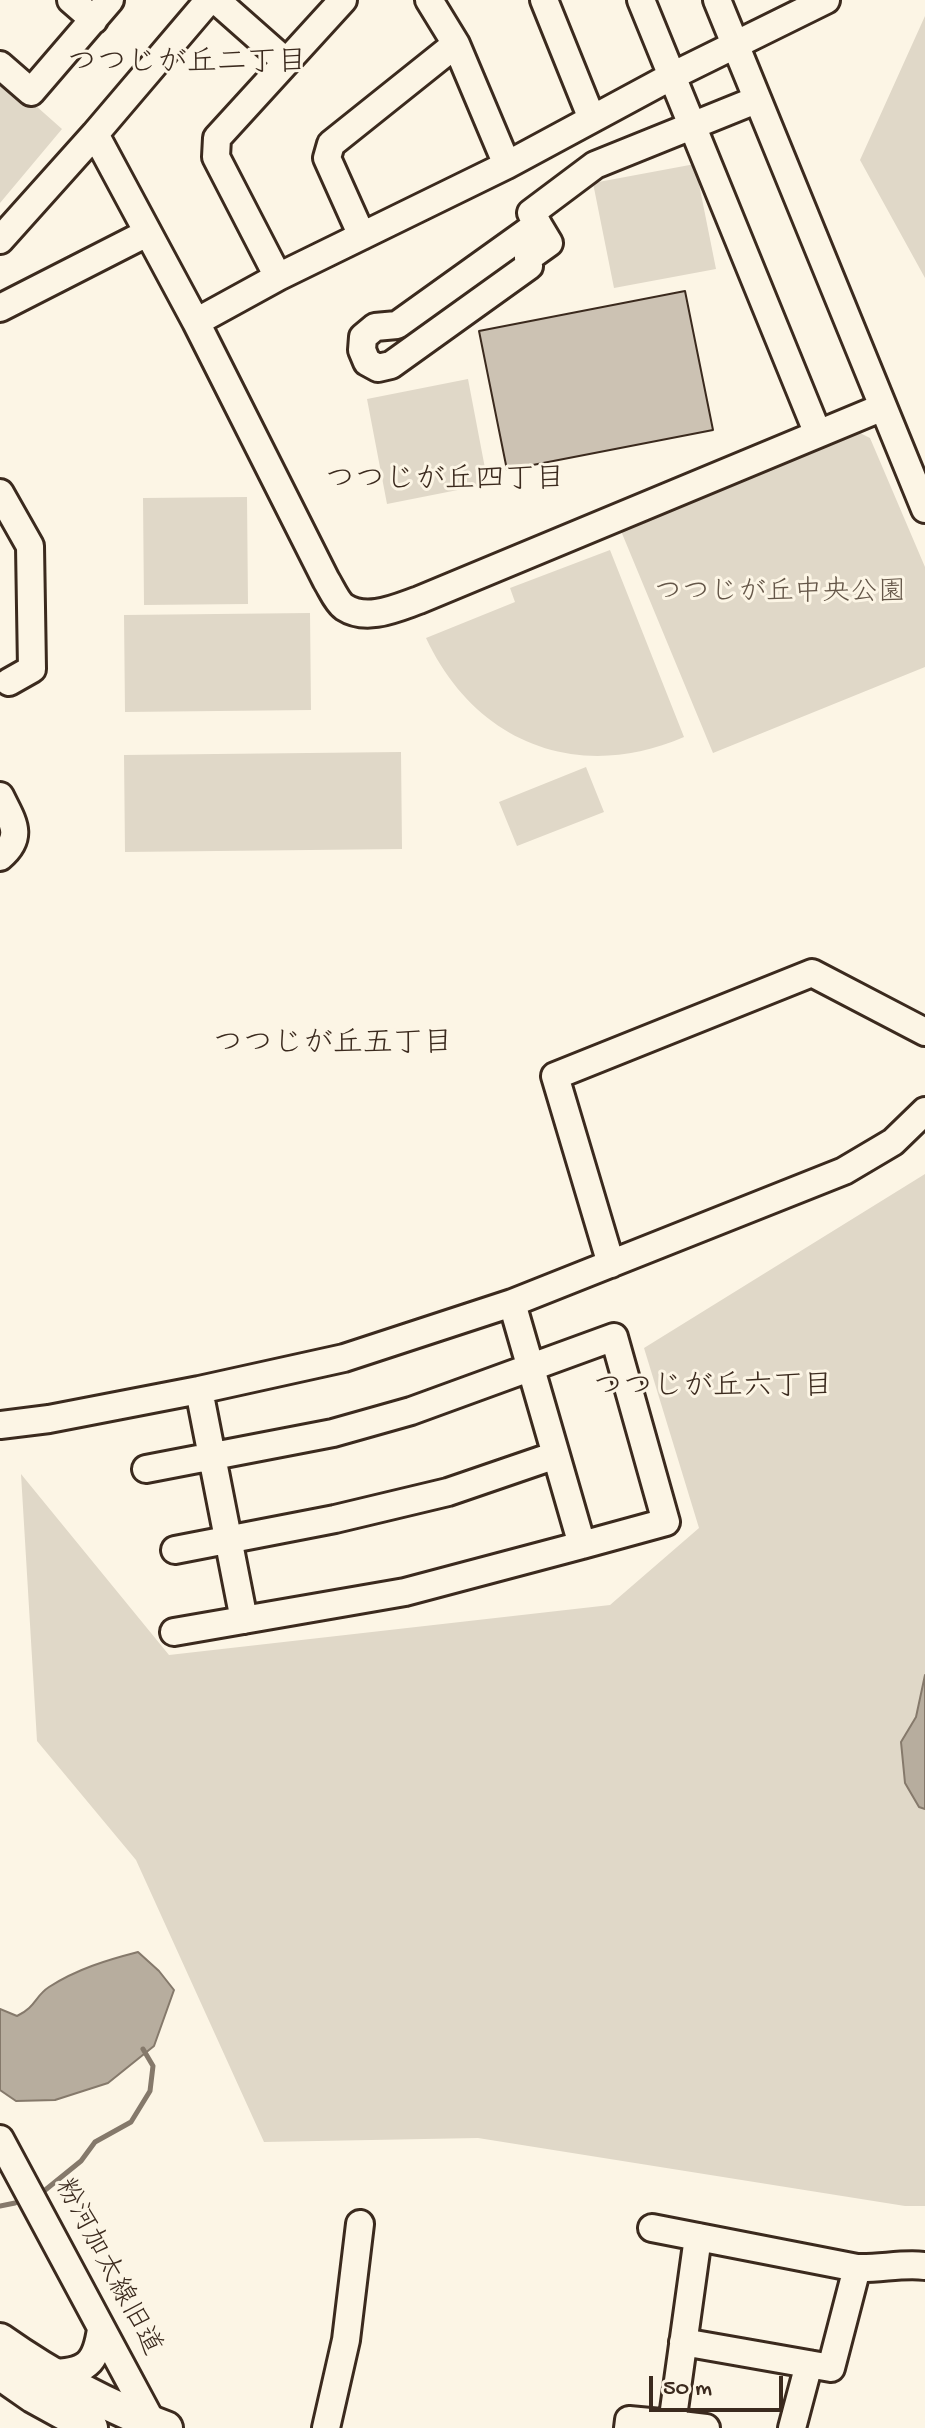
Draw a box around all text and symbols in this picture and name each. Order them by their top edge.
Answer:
district label: つつじが丘二丁目 [67,47,307,83]
district label: つつじが丘四丁目 [325,464,565,500]
park label: つつじが丘中央公園 [654,578,906,612]
district label: つつじが丘五丁目 [213,1028,453,1064]
district label: つつじが丘六丁目 [593,1371,833,1407]
street label: 粉河加太線旧道 [45,2174,167,2362]
scale bar [653,2360,787,2410]
text: 50 m [663,2375,712,2404]

